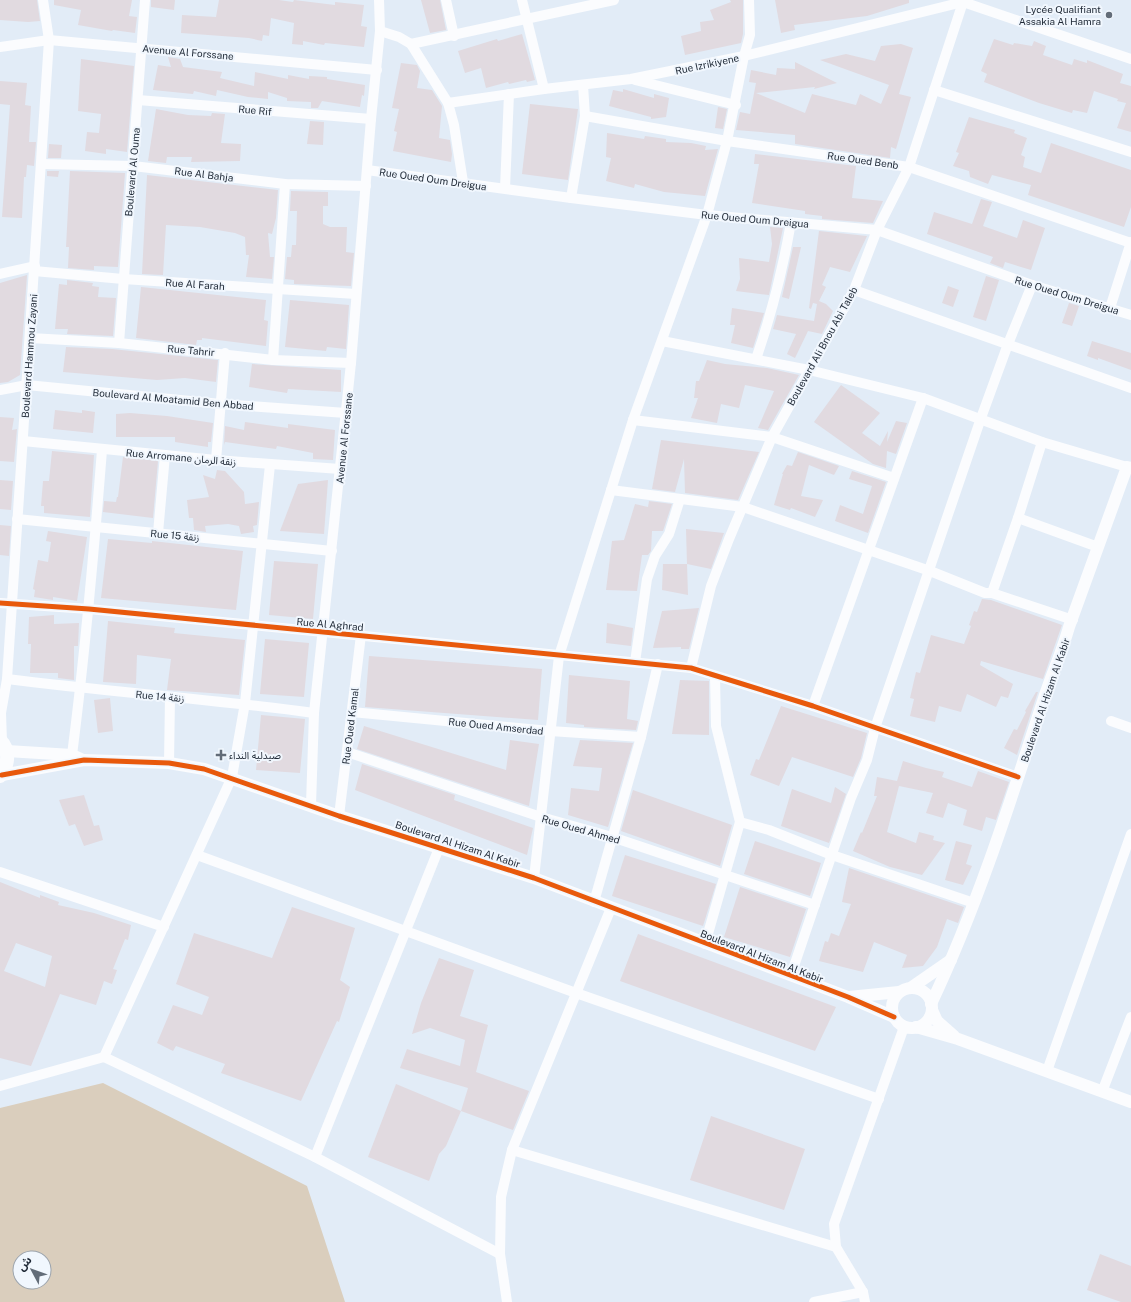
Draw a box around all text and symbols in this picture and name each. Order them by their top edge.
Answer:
place label: Lycée Qualifiant Assakia Al Hamra [1019,3,1101,27]
marker: Lycée Qualifiant Assakia Al Hamra [1104,10,1114,20]
street label: Avenue Al Forssane [142,42,235,62]
street label: Rue Izrikiyene [674,51,740,77]
street label: Rue Rif [238,103,272,117]
street label: Boulevard Al Ouma [122,127,142,217]
street label: Rue Oued Benb [827,149,899,171]
street label: Rue Al Bahja [174,164,234,184]
street label: Rue Oued Oum Dreigua [379,166,487,192]
street label: Rue Oued Oum Dreigua [701,208,809,230]
street label: Rue Oued Oum Dreigua [1013,273,1121,317]
street label: Rue Al Farah [165,276,225,292]
street label: Boulevard Ali Bnou Abi Taleb [784,285,860,407]
street label: Boulevard Hammou Zayani [19,294,39,418]
street label: Rue Tahrir [167,342,215,358]
street label: Boulevard Al Moatamid Ben Abbad [92,386,254,412]
street label: Avenue Al Forssane [333,391,355,484]
street label: Rue Arromane زنقة الرمان [125,446,237,469]
street label: Rue 15 زنقة [150,527,200,544]
street label: Rue Al Aghrad [296,615,364,633]
street label: Boulevard Al Hizam Al Kabir [1018,636,1072,764]
street label: Rue Oued Kamal [339,687,361,765]
street label: Rue 14 زنقة [135,688,185,705]
street label: Rue Oued Amserdad [448,715,544,737]
place label: صيدلية النداء [229,749,281,761]
marker: صيدلية النداء [216,750,226,760]
street label: Rue Oued Ahmed [540,812,622,846]
street label: Boulevard Al Hizam Al Kabir [394,818,522,870]
street label: Boulevard Al Hizam Al Kabir [699,927,825,985]
north arrow [12,1250,52,1290]
text: ش [15,1254,35,1274]

